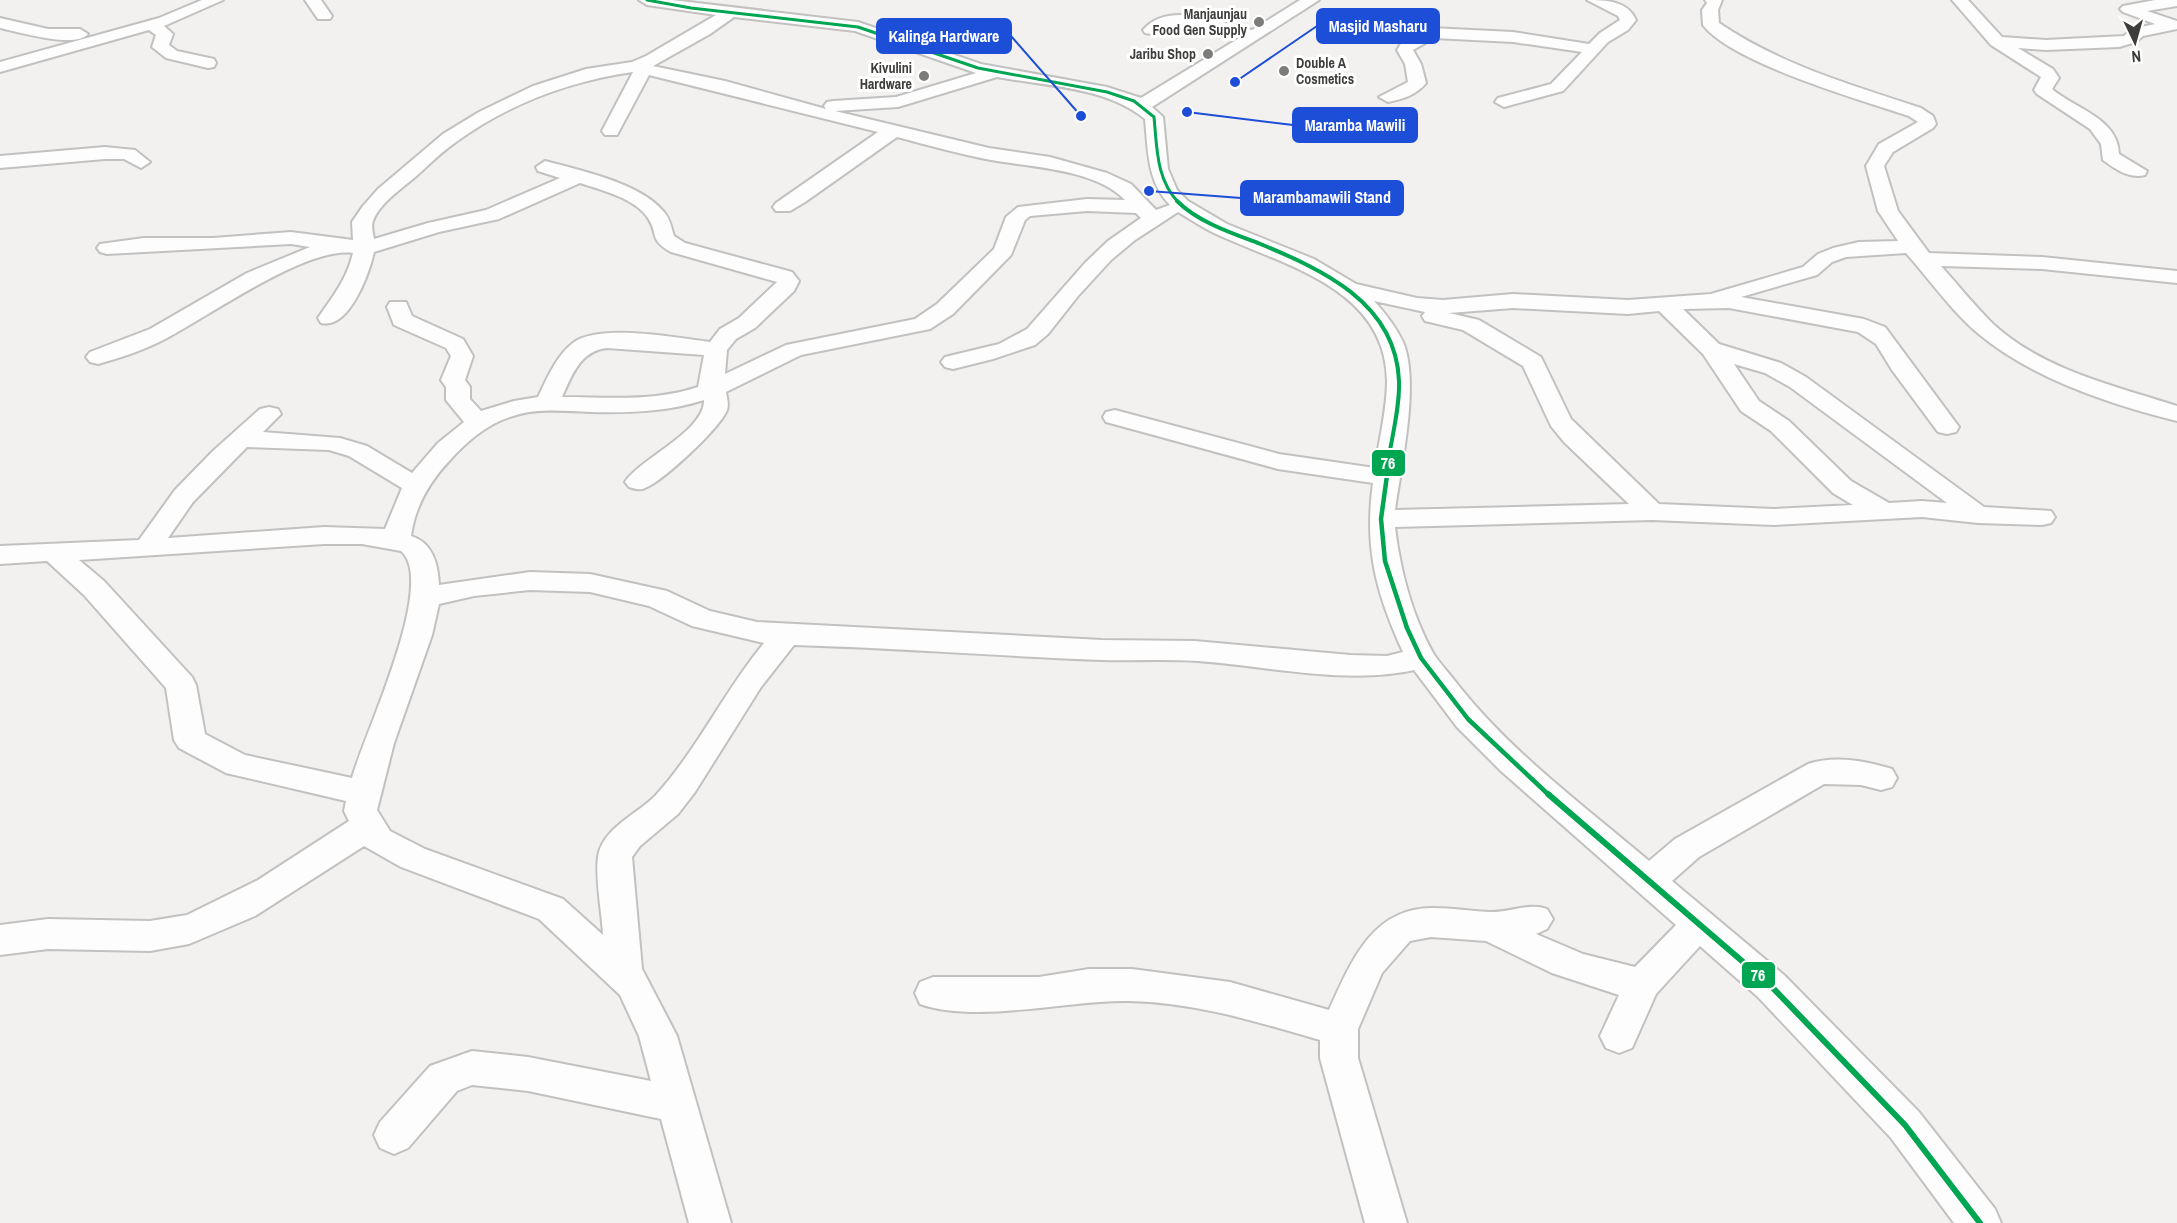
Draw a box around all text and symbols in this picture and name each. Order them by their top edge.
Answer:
place label: Manjaunjau Food Gen Supply [1153,5,1248,39]
callout: Masjid Masharu [1317,9,1439,43]
north arrow [2105,12,2165,72]
marker: Manjaunjau Food Gen Supply [1252,15,1266,29]
text: Masjid Masharu [1329,15,1427,37]
callout: Kalinga Hardware [877,19,1011,53]
text: Kalinga Hardware [889,25,999,47]
place label: Jaribu Shop [1130,45,1196,63]
text: N [2131,46,2142,68]
marker: Jaribu Shop [1201,47,1215,61]
place label: Double A Cosmetics [1296,54,1354,88]
place label: Kivulini Hardware [860,59,912,93]
marker: Double A Cosmetics [1277,64,1291,78]
marker: Kivulini Hardware [917,69,931,83]
callout: Maramba Mawili [1293,108,1417,142]
text: Maramba Mawili [1305,114,1405,136]
callout: Marambamawili Stand [1241,181,1403,215]
text: Marambamawili Stand [1253,186,1391,208]
line badge: 76 [1371,449,1406,477]
text: 76 [1381,452,1395,474]
line badge: 76 [1741,961,1776,989]
text: 76 [1751,964,1765,986]

